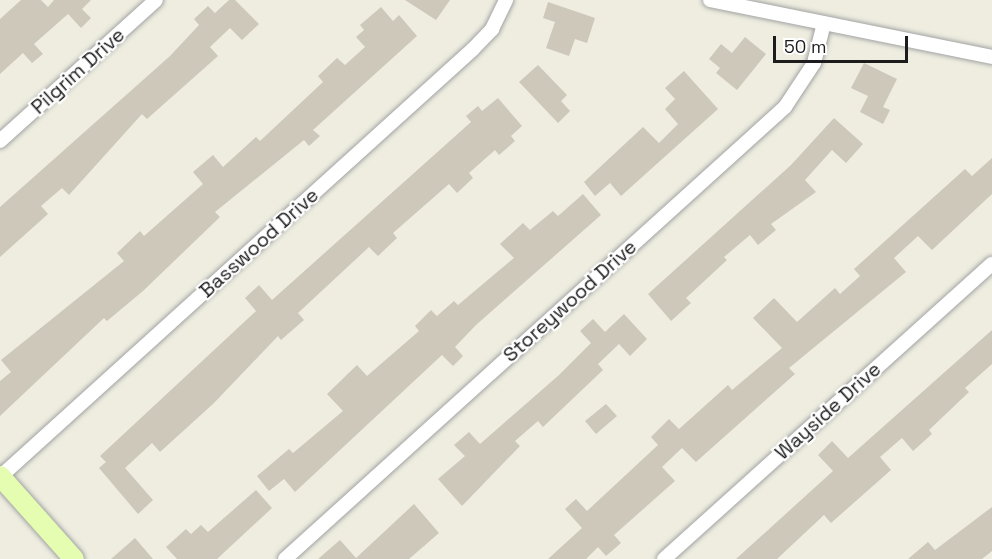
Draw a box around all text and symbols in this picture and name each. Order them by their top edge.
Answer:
street label: Pilgrim Drive [26,23,130,119]
scale bar [776,24,911,62]
text: 50 m [784,35,826,58]
street label: Basswood Drive [194,183,324,303]
street label: Storeywood Drive [498,235,642,367]
street label: Wayside Drive [770,357,886,465]

